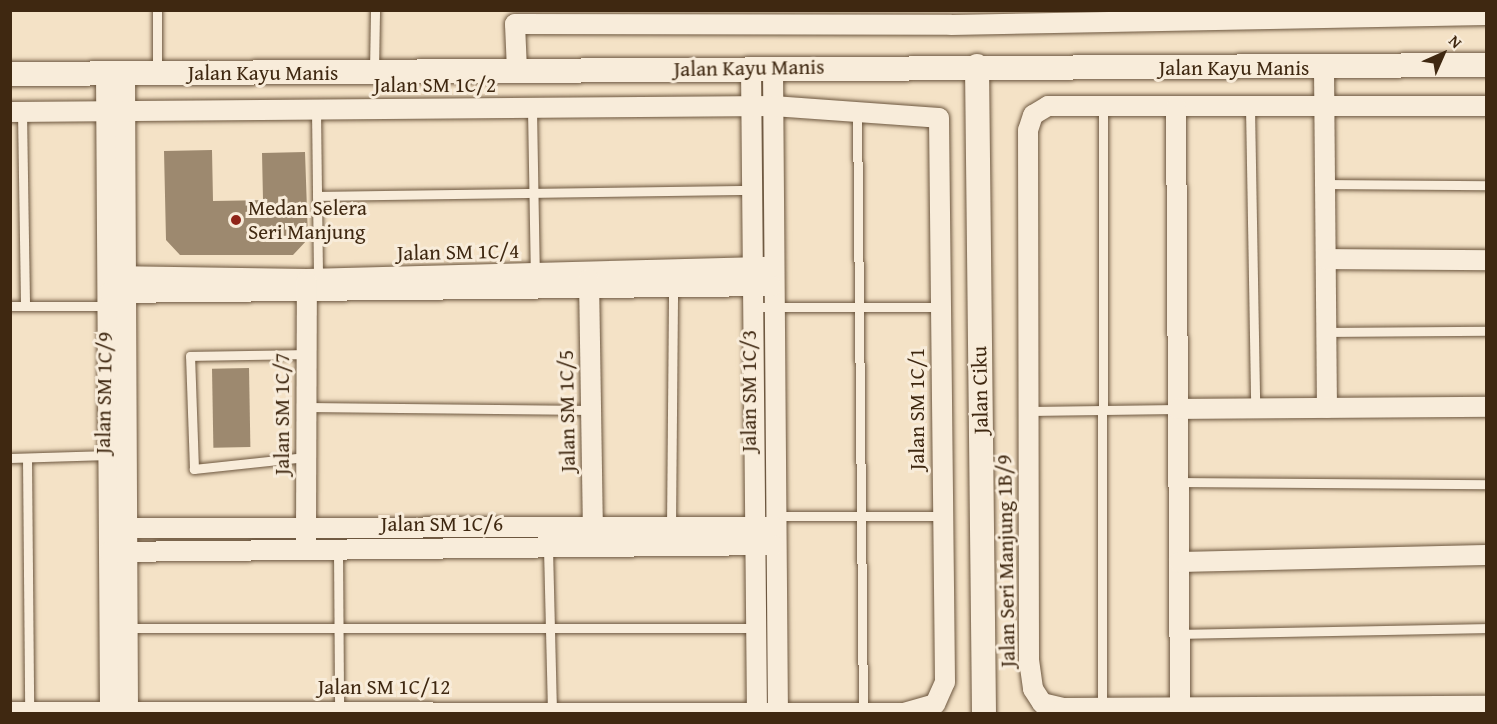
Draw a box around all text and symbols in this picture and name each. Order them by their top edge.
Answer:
north arrow [1413,24,1473,84]
text: N [1443,29,1468,54]
street label: Jalan Kayu Manis [673,54,825,82]
street label: Jalan Kayu Manis [1159,55,1309,81]
street label: Jalan Kayu Manis [188,60,338,86]
street label: Jalan SM 1C/2 [374,72,496,98]
place label: Medan Selera Seri Manjung [248,195,367,245]
marker: Medan Selera Seri Manjung [229,213,243,227]
street label: Jalan SM 1C/4 [397,238,519,266]
street label: Jalan SM 1C/3 [736,330,762,452]
street label: Jalan SM 1C/9 [90,332,118,454]
street label: Jalan Ciku [967,346,993,434]
street label: Jalan SM 1C/1 [904,348,930,470]
street label: Jalan SM 1C/5 [553,350,581,472]
street label: Jalan SM 1C/7 [269,353,295,475]
street label: Jalan Seri Manjung 1B/9 [992,454,1020,668]
street label: Jalan SM 1C/6 [381,511,503,537]
street label: Jalan SM 1C/12 [318,674,450,700]

